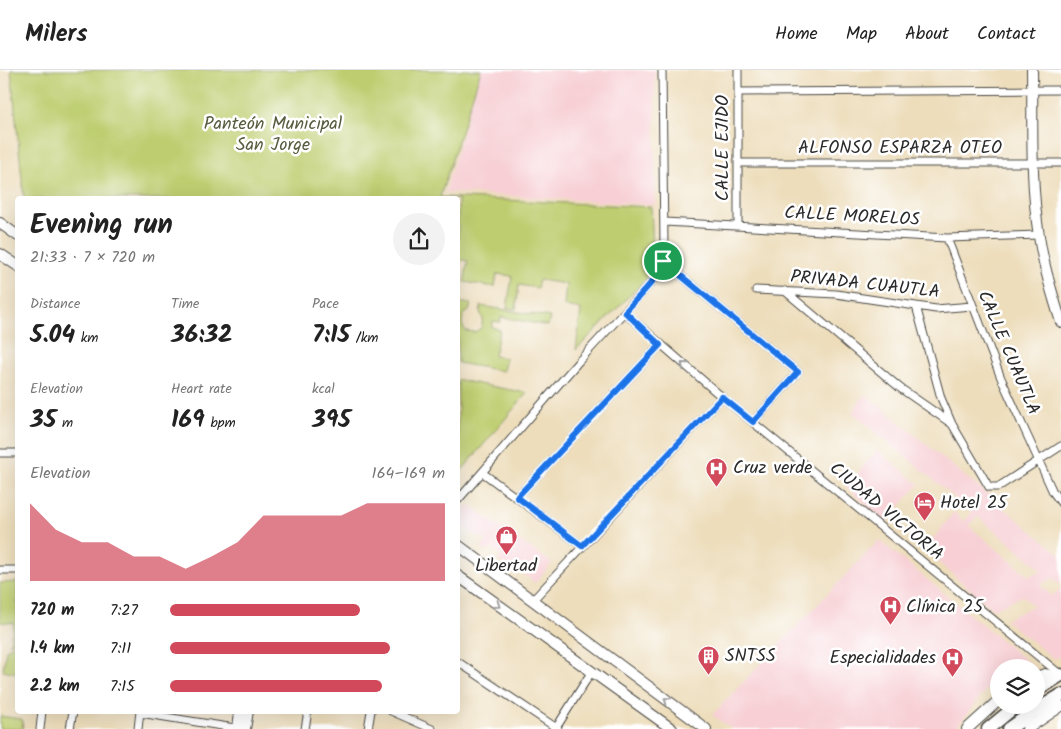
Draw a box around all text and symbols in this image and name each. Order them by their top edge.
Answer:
text: Milers [25,15,87,54]
text: Home [775,20,818,49]
text: Map [846,20,877,49]
text: About [905,20,949,49]
text: Contact [977,20,1036,49]
street label: CALLE EJIDO [709,95,738,201]
park label: Panteón Municipal San Jorge [204,110,343,160]
street label: ALFONSO ESPARZA OTEO [798,134,1002,163]
street label: CALLE MORELOS [783,199,921,235]
text: Evening run [30,203,173,248]
button: share [393,213,445,265]
pin [642,240,684,282]
text: 21:33 · 7 × 720 m [30,245,155,270]
icon: arrive [649,247,677,275]
street label: PRIVADA CUAUTLA [789,263,941,307]
street label: CALLE CUAUTLA [969,286,1047,420]
text: Distance [30,293,80,315]
text: Time [171,293,199,315]
text: Pace [312,293,339,315]
text: 5.04 [30,315,75,355]
text: 36:32 [171,315,233,355]
text: 7:15 [312,315,350,355]
text: km [75,327,98,349]
text: /km [350,327,378,349]
one-way arrow [681,362,690,371]
text: Elevation [30,378,83,400]
text: Heart rate [171,378,232,400]
text: kcal [312,378,335,400]
text: 35 [30,400,56,440]
text: 169 [171,400,205,440]
text: 395 [312,400,351,440]
text: m [56,412,73,434]
text: bpm [205,412,236,434]
place label: Cruz verde [733,454,812,483]
street label: CIUDAD VICTORIA [822,455,950,569]
hospital icon: Cruz verde [705,456,729,487]
text: Elevation [30,461,91,486]
text: 164–169 m [372,461,445,486]
place label: Hotel 25 [940,489,1008,518]
hotel icon: Hotel 25 [912,491,936,522]
shop icon: Libertad [494,524,518,555]
place label: Libertad [475,552,538,581]
place label: Clínica 25 [906,593,984,622]
hospital icon: Clínica 25 [878,595,902,626]
text: 720 m [30,598,74,623]
text: 7:27 [110,598,138,623]
one-way arrow [491,599,500,607]
text: 1.4 km [30,636,75,661]
text: 7:11 [110,636,131,661]
place label: SNTSS [725,642,776,671]
building icon: SNTSS [697,644,721,675]
place label: Especialidades [829,644,936,673]
hospital icon: Especialidades [940,646,964,677]
map controls [990,659,1045,714]
button: layers [990,659,1045,714]
text: 2.2 km [30,674,80,699]
text: 7:15 [110,674,135,699]
one-way arrow [663,697,673,706]

